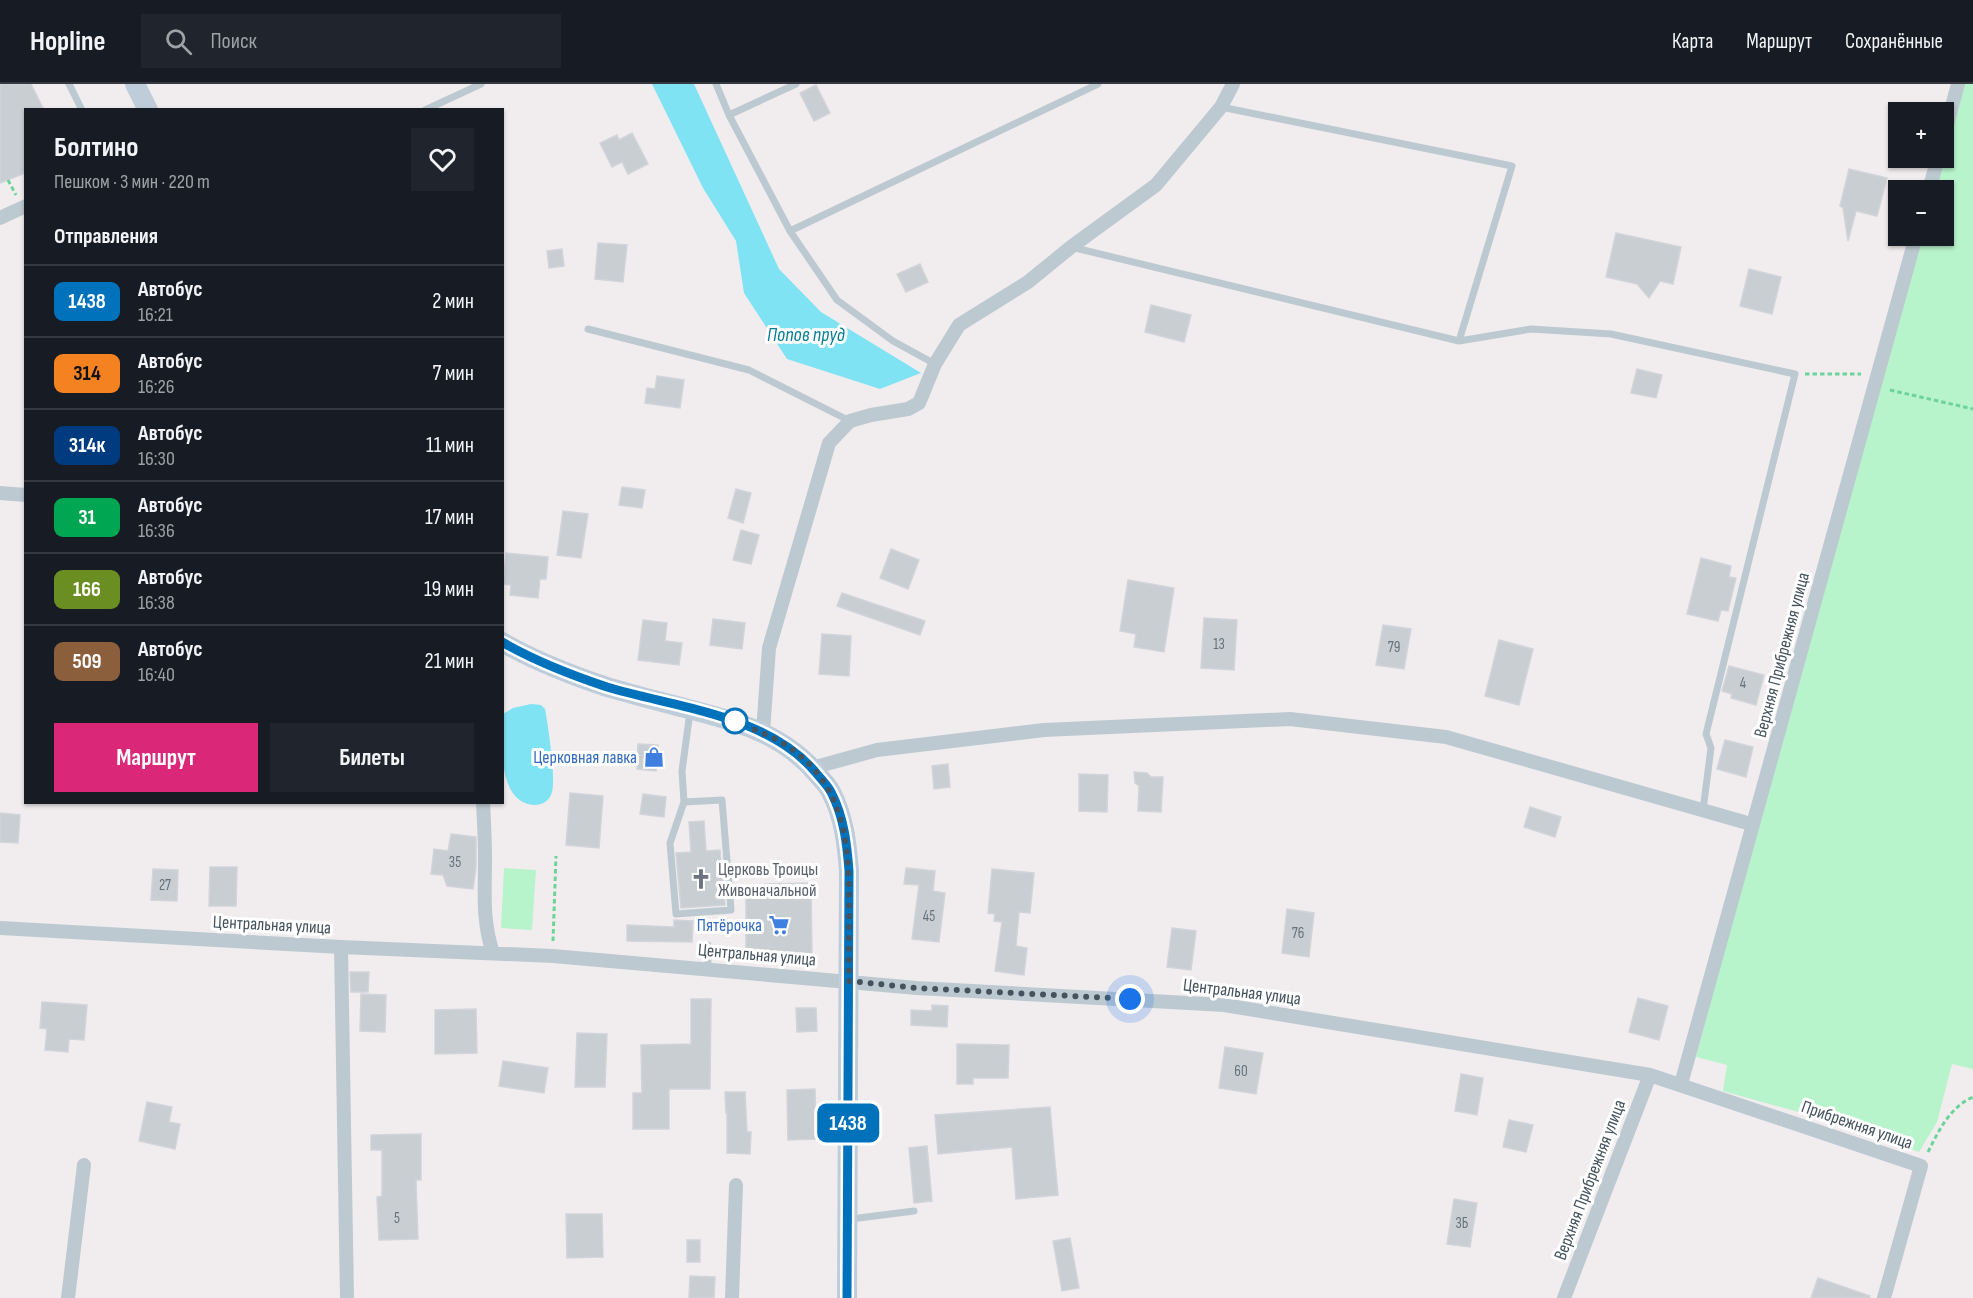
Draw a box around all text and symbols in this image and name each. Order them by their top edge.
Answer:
search box [141,14,561,68]
text: Hopline [30,25,105,58]
icon: search [162,25,195,58]
text: Поиск [210,28,257,55]
text: Карта [1672,29,1713,54]
text: Маршрут [1746,29,1812,54]
text: Сохранённые [1845,29,1943,54]
map controls [1888,102,1954,246]
button: + [1888,102,1954,168]
button: heart [411,128,474,191]
text: Болтино [54,131,138,164]
text: Пешком · 3 мин · 220 m [54,170,210,194]
button: − [1888,180,1954,246]
text: Отправления [54,223,158,250]
text: Автобус [138,276,203,303]
text: 2 мин [432,288,474,315]
text: 1438 [68,289,106,314]
text: 16:21 [138,303,173,327]
water label: Попов пруд [767,323,846,347]
text: Автобус [138,348,203,375]
text: 7 мин [433,360,474,387]
text: 314 [73,361,101,386]
text: 16:26 [138,375,175,399]
text: Автобус [138,420,203,447]
text: 11 мин [426,432,474,459]
text: 314к [69,433,105,458]
text: 16:30 [138,447,175,471]
text: Автобус [138,492,203,519]
text: 17 мин [425,504,474,531]
text: 31 [78,505,96,530]
text: 16:36 [138,519,175,543]
text: Автобус [138,564,203,591]
street label: Верхняя Прибрежняя улица [1750,570,1814,740]
text: 19 мин [424,576,474,603]
text: 166 [73,577,101,602]
text: 16:38 [138,591,175,615]
house number: 13 [1213,635,1225,654]
text: Автобус [138,636,203,663]
house number: 79 [1388,638,1400,657]
text: 21 мин [425,648,474,675]
text: 509 [72,649,102,674]
text: 16:40 [138,663,175,687]
house number: 4 [1740,674,1746,693]
unlabelled marker [722,708,748,734]
button: Маршрут [54,723,258,792]
button: Билеты [270,723,474,792]
shop icon: Церковная лавка [642,745,666,769]
place label: Церковная лавка [533,747,637,768]
house number: 35 [449,853,461,872]
place label: Церковь Троицы Живоначальной [718,859,818,901]
church icon: Церковь Троицы Живоначальной [689,867,713,891]
house number: 27 [159,876,171,895]
house number: 45 [923,907,935,926]
street label: Центральная улица [212,911,332,939]
supermarket icon: Пятёрочка [767,913,791,937]
place label: Пятёрочка [697,915,762,936]
house number: 76 [1292,924,1304,943]
street label: Центральная улица [697,939,817,971]
street label: Центральная улица [1182,974,1302,1010]
your location [1115,984,1145,1014]
house number: 60 [1234,1062,1248,1081]
street label: Прибрежняя улица [1799,1096,1915,1154]
street label: Верхняя Прибрежняя улица [1550,1097,1630,1263]
line badge: 1438 [806,1104,890,1142]
text: 1438 [829,1111,867,1136]
house number: 5 [394,1209,400,1228]
house number: 3Б [1456,1214,1469,1233]

